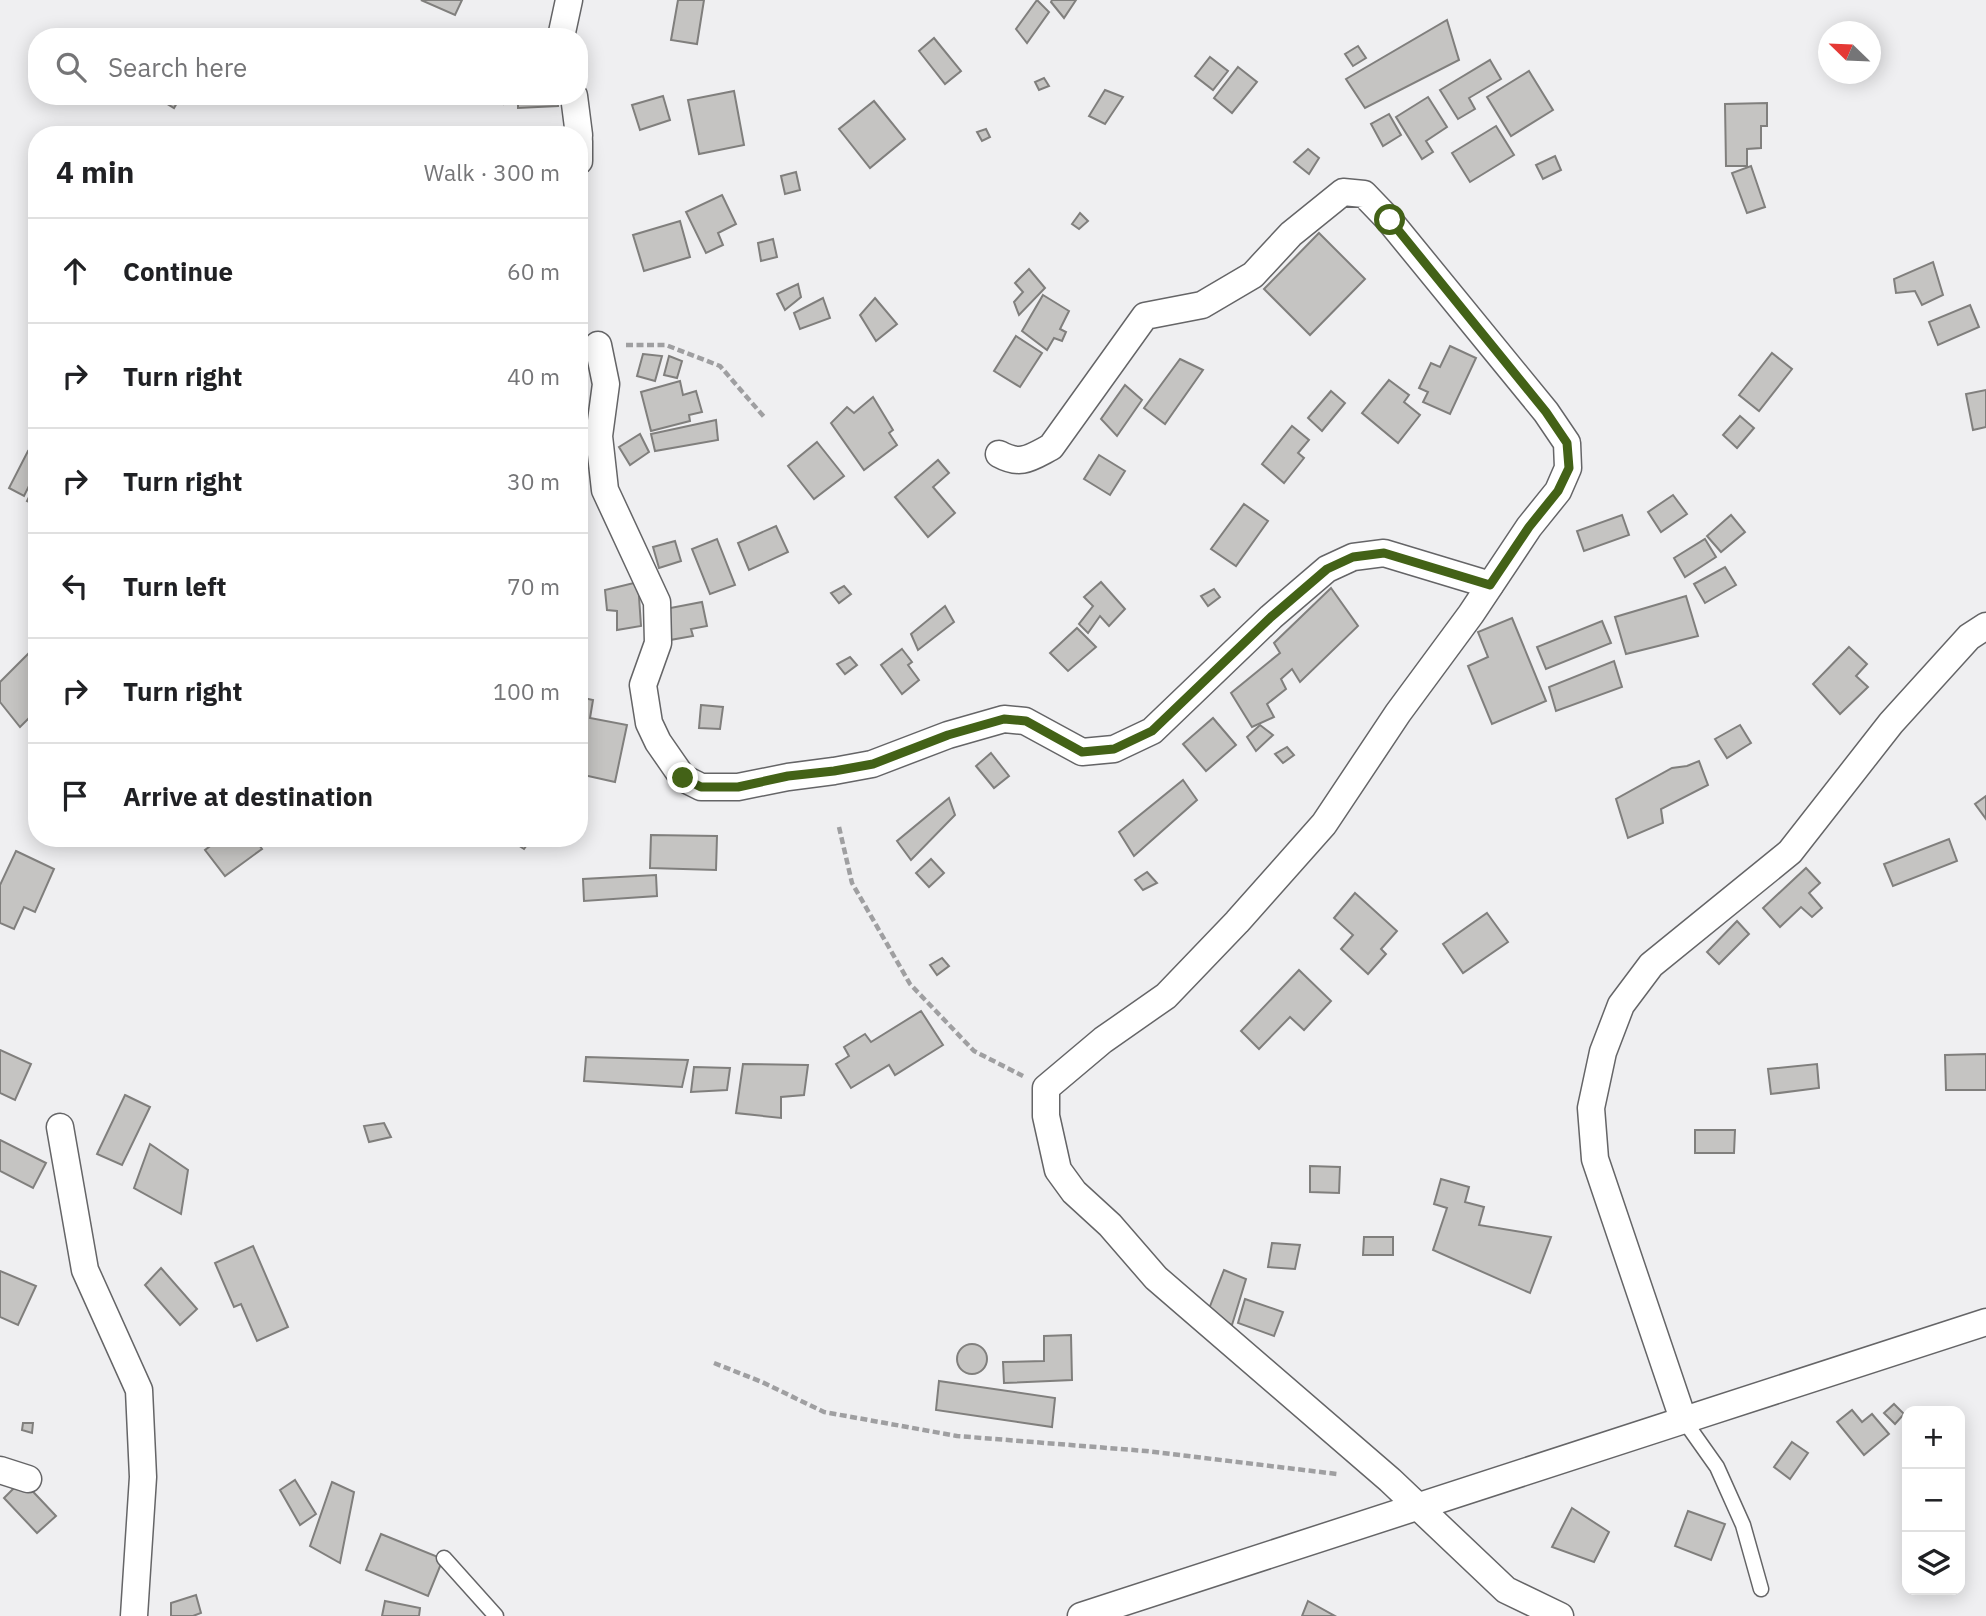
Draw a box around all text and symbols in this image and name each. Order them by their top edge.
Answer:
north arrow [1818,21,1881,84]
search box [28,28,588,105]
icon: search [52,48,90,86]
text: Search here [108,50,247,84]
text: 4 min [56,152,134,191]
text: Walk · 300 m [424,157,560,187]
route start [1374,204,1405,235]
icon: ahead [56,252,94,290]
text: Continue [123,254,233,288]
text: 60 m [507,256,560,286]
icon: right [56,357,94,395]
text: Turn right [123,359,242,393]
text: 40 m [507,361,560,391]
icon: right [56,462,94,500]
text: Turn right [123,464,242,498]
text: 30 m [507,466,560,496]
icon: left [56,567,94,605]
text: Turn left [123,569,226,603]
text: 70 m [507,571,560,601]
icon: right [56,672,94,710]
text: Turn right [123,674,242,708]
text: 100 m [493,676,560,706]
route end [667,762,698,793]
icon: arrive [56,777,94,815]
text: Arrive at destination [123,779,373,813]
map controls [1902,1406,1965,1595]
button: + [1902,1406,1965,1469]
button: − [1902,1469,1965,1532]
button: layers [1902,1532,1965,1595]

